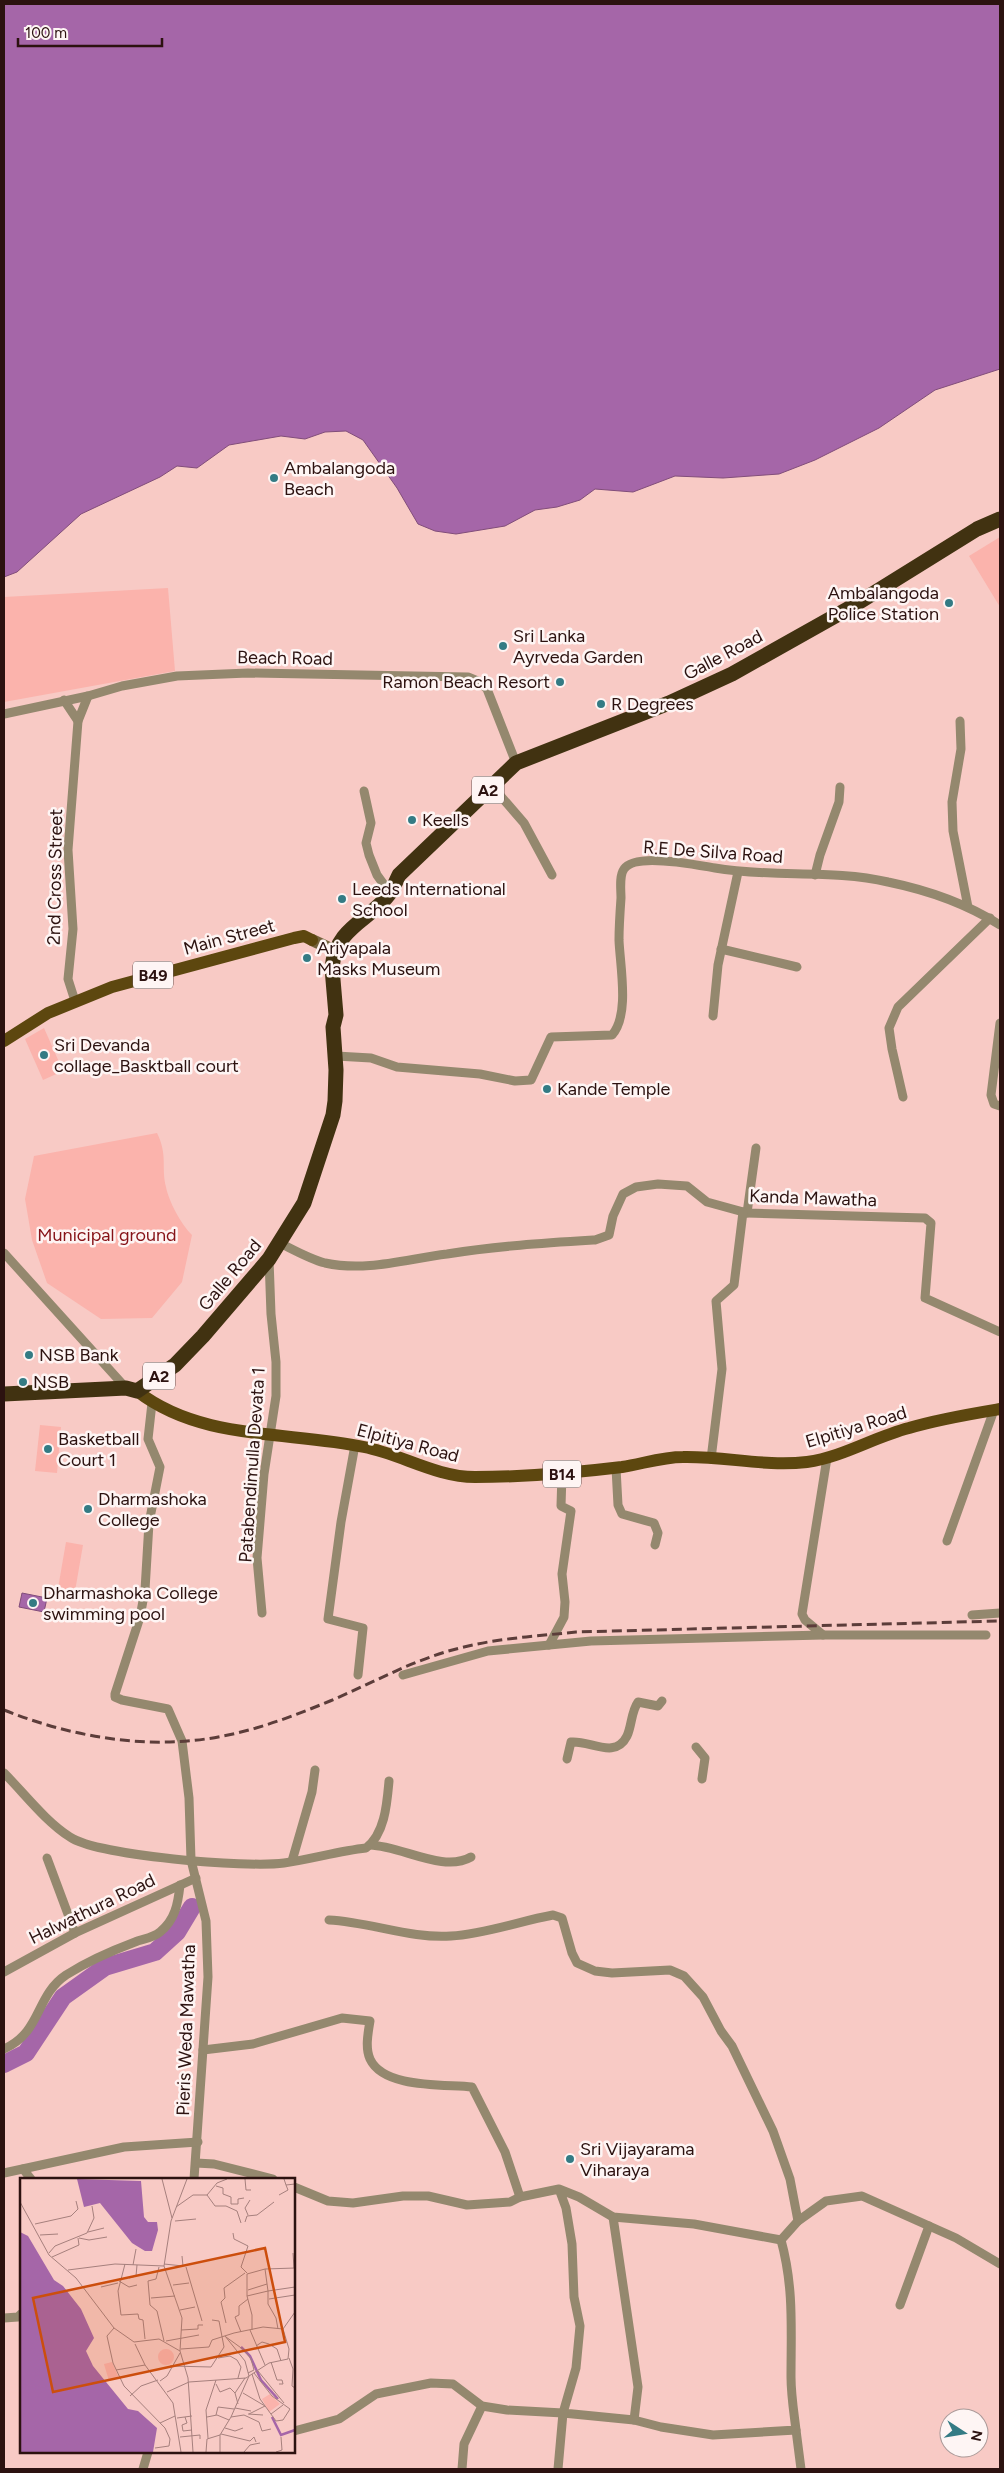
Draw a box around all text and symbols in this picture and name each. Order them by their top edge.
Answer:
scale bar [18,15,161,47]
text: 100 m [25,24,67,42]
place label: Ambalangoda Beach [284,457,395,500]
marker: Ambalangoda Beach [268,472,280,484]
place label: Ambalangoda Police Station [828,582,939,625]
marker: Ambalangoda Police Station [943,597,955,609]
place label: Sri Lanka Ayrveda Garden [513,625,643,668]
street label: Galle Road [680,625,766,685]
marker: Sri Lanka Ayrveda Garden [497,640,509,652]
street label: Beach Road [237,646,333,670]
place label: Ramon Beach Resort [382,671,550,693]
marker: Ramon Beach Resort [554,676,566,688]
place label: R Degrees [611,693,694,715]
marker: R Degrees [595,698,607,710]
road number: A2 [472,776,504,804]
street label: 2nd Cross Street [43,809,67,945]
place label: Keells [422,809,469,831]
marker: Keells [406,814,418,826]
street label: R.E De Silva Road [642,836,784,868]
place label: Leeds International School [352,878,506,921]
marker: Leeds International School [336,893,348,905]
street label: Main Street [181,914,277,960]
place label: Ariyapala Masks Museum [317,937,440,980]
marker: Ariyapala Masks Museum [301,952,313,964]
road number: B49 [133,962,173,988]
place label: Sri Devanda collage_Basktball court [54,1034,239,1077]
marker: Sri Devanda collage_Basktball court [38,1049,50,1061]
place label: Kande Temple [557,1078,670,1100]
marker: Kande Temple [541,1083,553,1095]
street label: Kanda Mawatha [749,1185,877,1211]
park label: Municipal ground [37,1224,177,1246]
street label: Galle Road [194,1235,266,1315]
place label: NSB Bank [39,1344,119,1366]
marker: NSB Bank [23,1349,35,1361]
road number: A2 [143,1362,175,1390]
street label: Patabendimulla Devata 1 [234,1367,270,1563]
place label: NSB [33,1371,69,1393]
marker: NSB [17,1376,29,1388]
street label: Elpitiya Road [803,1401,909,1453]
street label: Elpitiya Road [355,1419,461,1467]
place label: Basketball Court 1 [58,1428,139,1471]
marker: Basketball Court 1 [42,1443,54,1455]
road number: B14 [543,1460,581,1488]
place label: Dharmashoka College [98,1488,207,1531]
marker: Dharmashoka College [82,1503,94,1515]
place label: Dharmashoka College swimming pool [43,1582,218,1625]
marker: Dharmashoka College swimming pool [27,1597,39,1609]
street label: Halwathura Road [25,1869,159,1949]
street label: Pieris Weda Mawatha [172,1944,200,2116]
place label: Sri Vijayarama Viharaya [580,2138,695,2181]
marker: Sri Vijayarama Viharaya [564,2153,576,2165]
inset map [20,2178,295,2453]
north arrow [939,2408,989,2458]
text: N [967,2429,986,2443]

